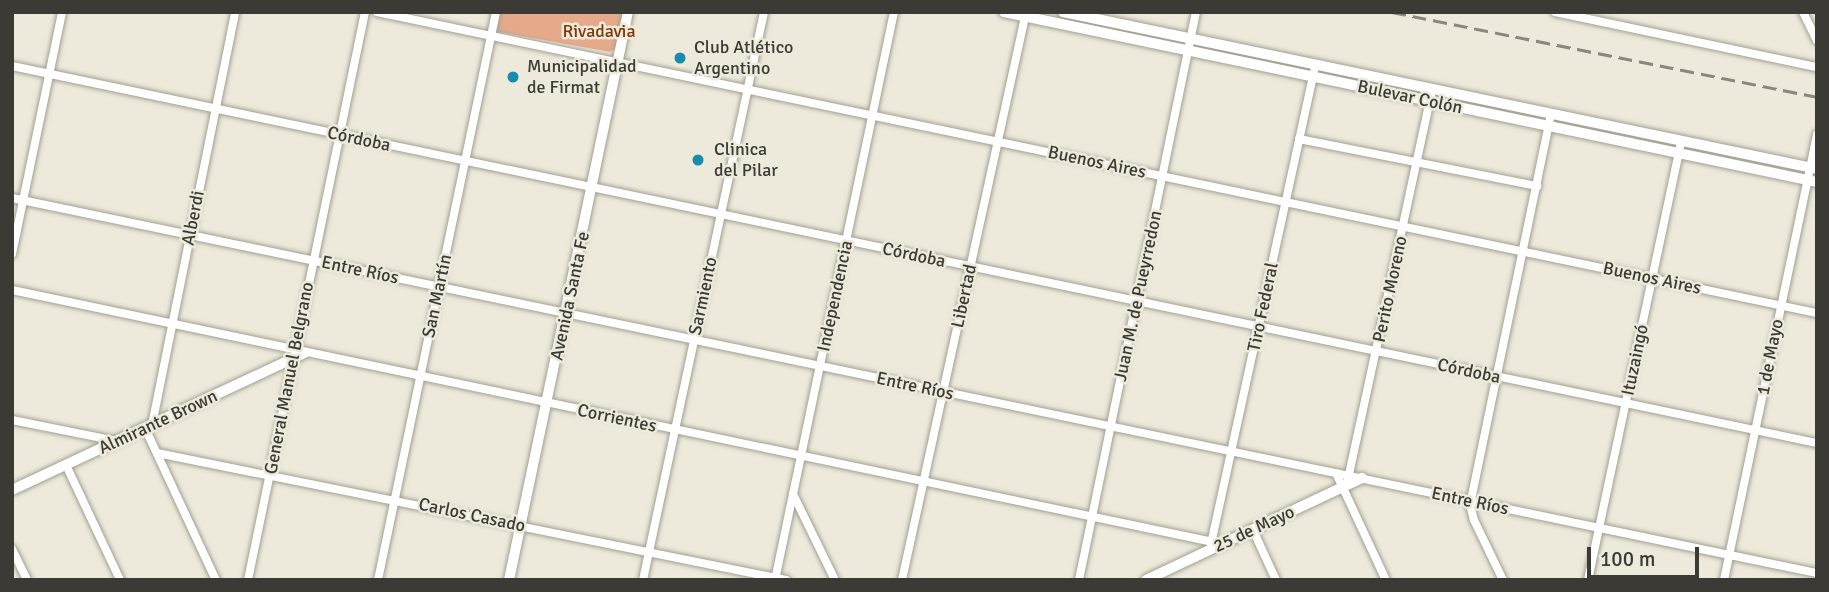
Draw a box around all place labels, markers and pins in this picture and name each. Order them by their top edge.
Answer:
place label: Club Atlético Argentino [694,37,793,80]
marker: Club Atlético Argentino [672,50,688,66]
place label: Municipalidad de Firmat [527,56,636,98]
marker: Municipalidad de Firmat [505,69,521,85]
place label: Clinica del Pilar [714,139,778,182]
marker: Clinica del Pilar [688,150,708,170]

